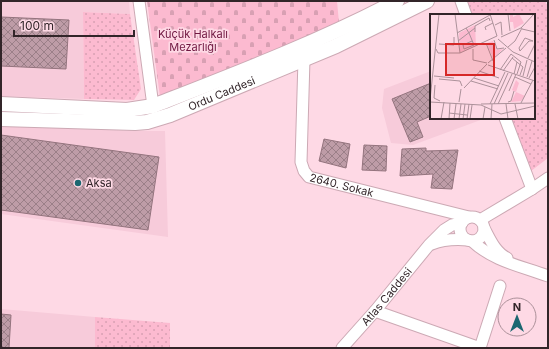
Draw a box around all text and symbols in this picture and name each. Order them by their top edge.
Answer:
scale bar [14,12,134,38]
inset map [430,14,535,119]
text: 100 m [20,18,54,33]
park label: Küçük Halkalı Mezarlığı [158,27,228,54]
street label: Ordu Caddesi [186,73,257,114]
street label: 2640. Sokak [308,170,375,200]
place label: Aksa [86,176,112,190]
marker: Aksa [73,178,83,188]
street label: Atlas Caddesi [358,265,415,329]
north arrow [497,297,537,337]
text: N [513,300,521,314]

